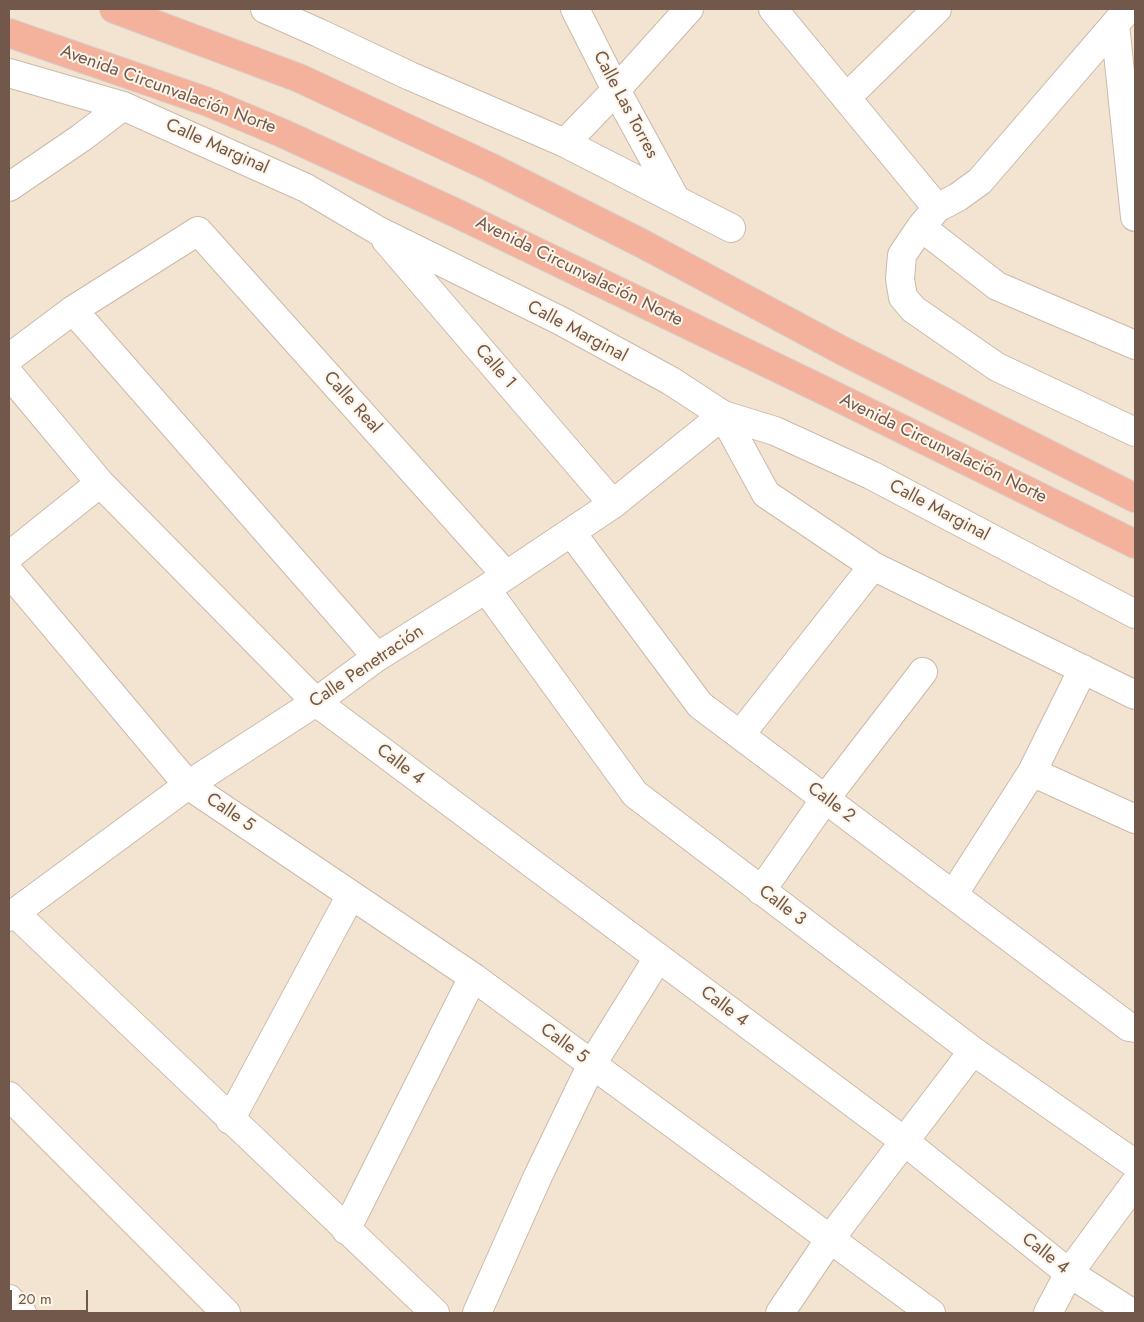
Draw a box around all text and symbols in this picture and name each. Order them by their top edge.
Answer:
street label: Avenida Circunvalación Norte [57,41,279,139]
street label: Calle Las Torres [588,48,662,162]
street label: Calle Marginal [162,115,272,179]
street label: Avenida Circunvalación Norte [472,212,686,332]
street label: Calle Marginal [523,297,631,367]
street label: Calle 1 [470,340,520,394]
street label: Calle Real [319,368,385,438]
street label: Avenida Circunvalación Norte [836,389,1050,509]
street label: Calle Marginal [885,476,993,546]
street label: Calle Penetración [306,621,428,713]
street label: Calle 4 [372,740,428,790]
street label: Calle 2 [803,778,859,828]
street label: Calle 5 [202,789,258,837]
street label: Calle 3 [754,881,810,931]
street label: Calle 4 [696,982,752,1032]
street label: Calle 5 [536,1019,592,1069]
street label: Calle 4 [1017,1229,1073,1279]
scale bar [12,1280,90,1312]
text: 20 m [18,1288,52,1310]

